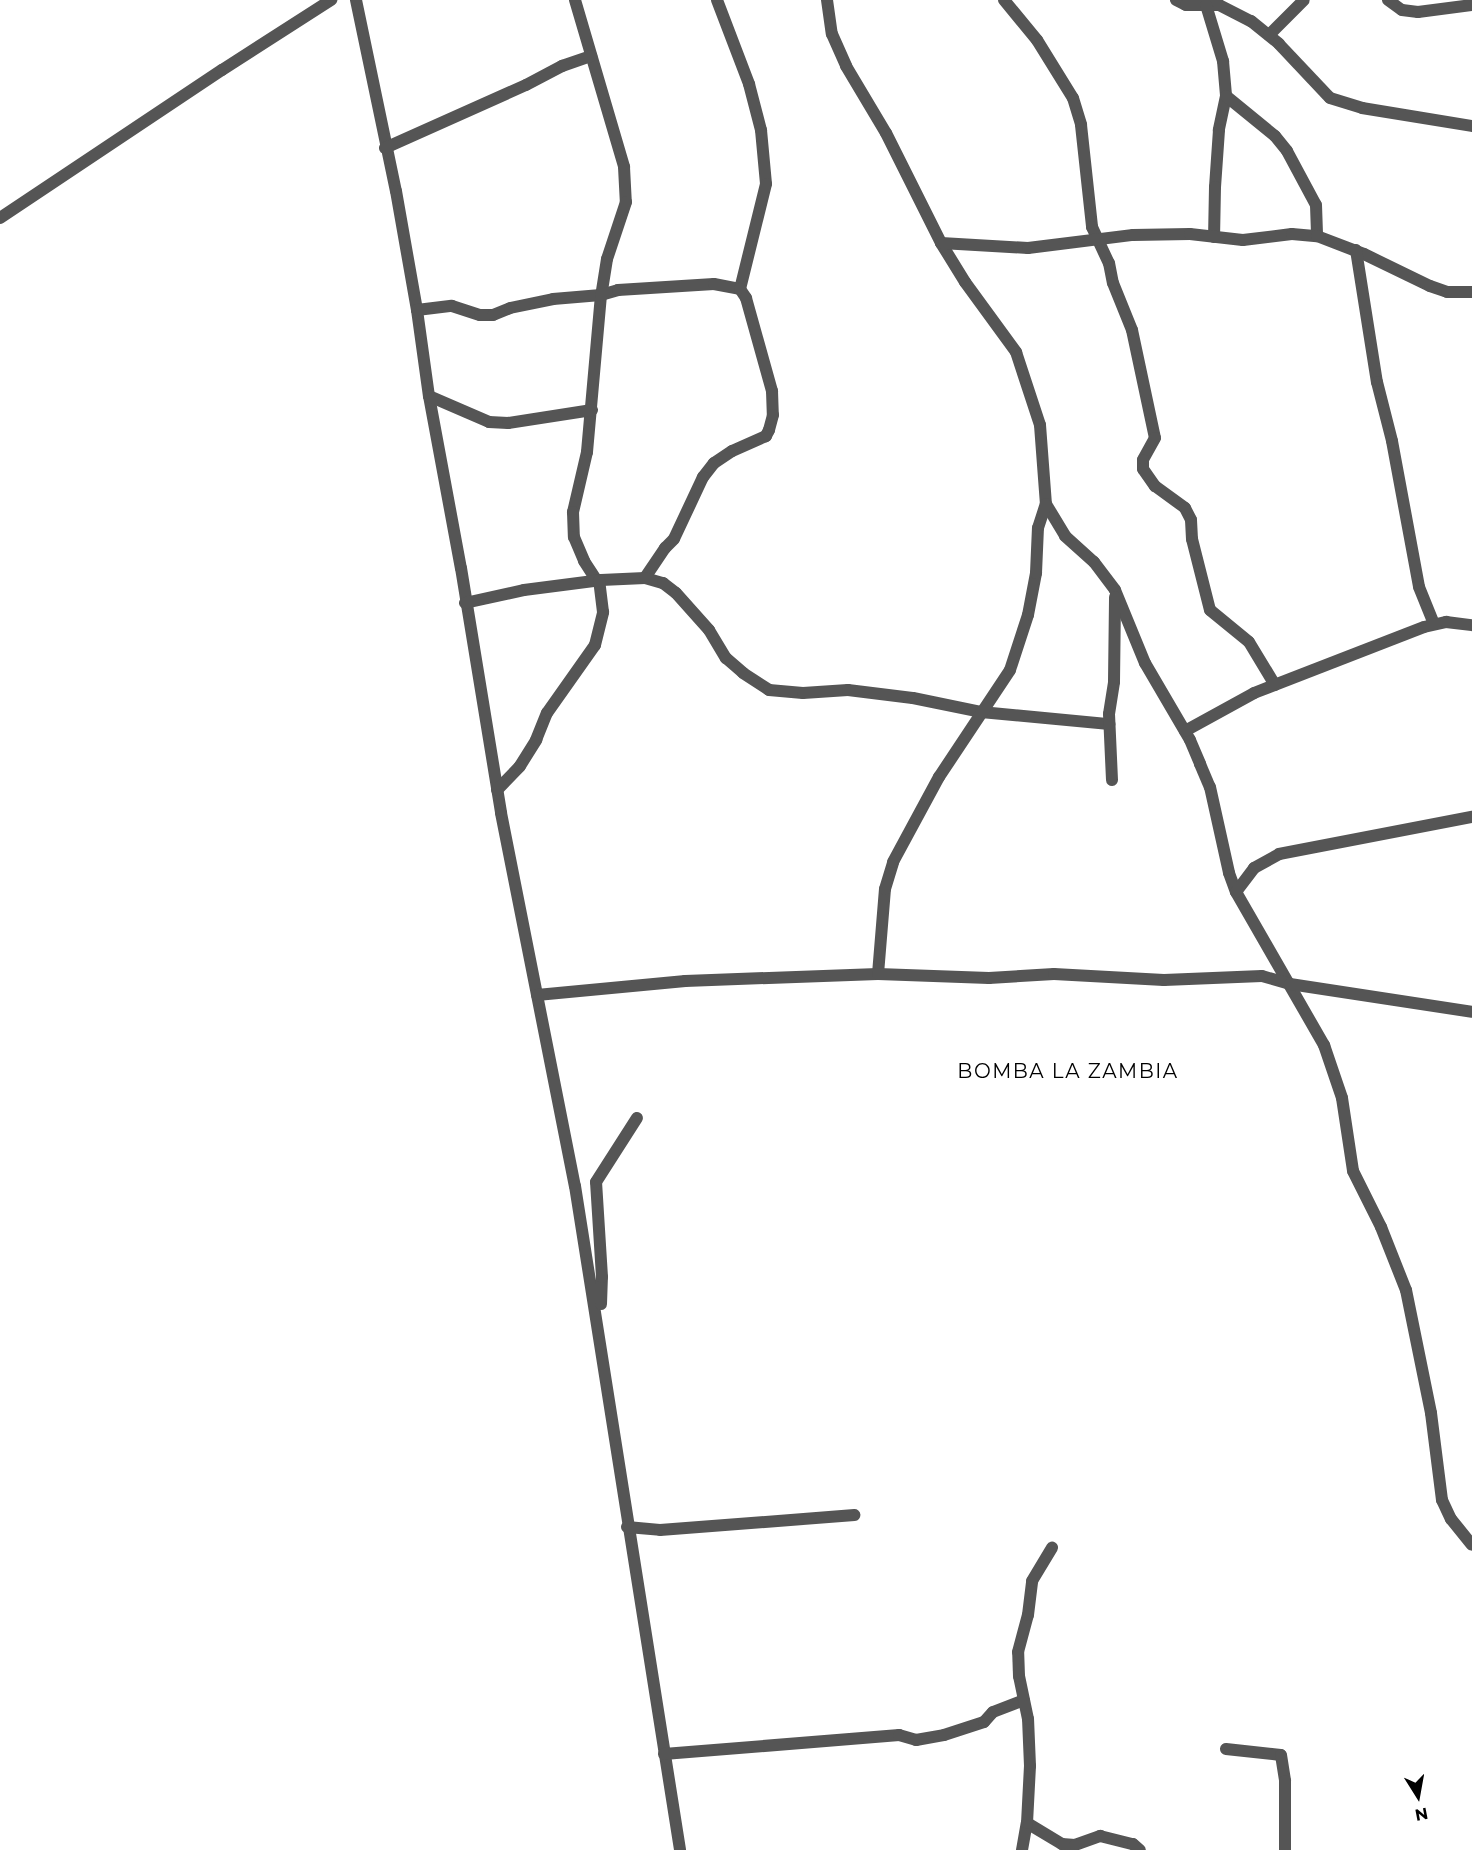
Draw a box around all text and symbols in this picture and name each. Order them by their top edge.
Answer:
district label: BOMBA LA ZAMBIA [957,1059,1179,1083]
north arrow [1388,1766,1448,1826]
text: N [1413,1804,1430,1825]

